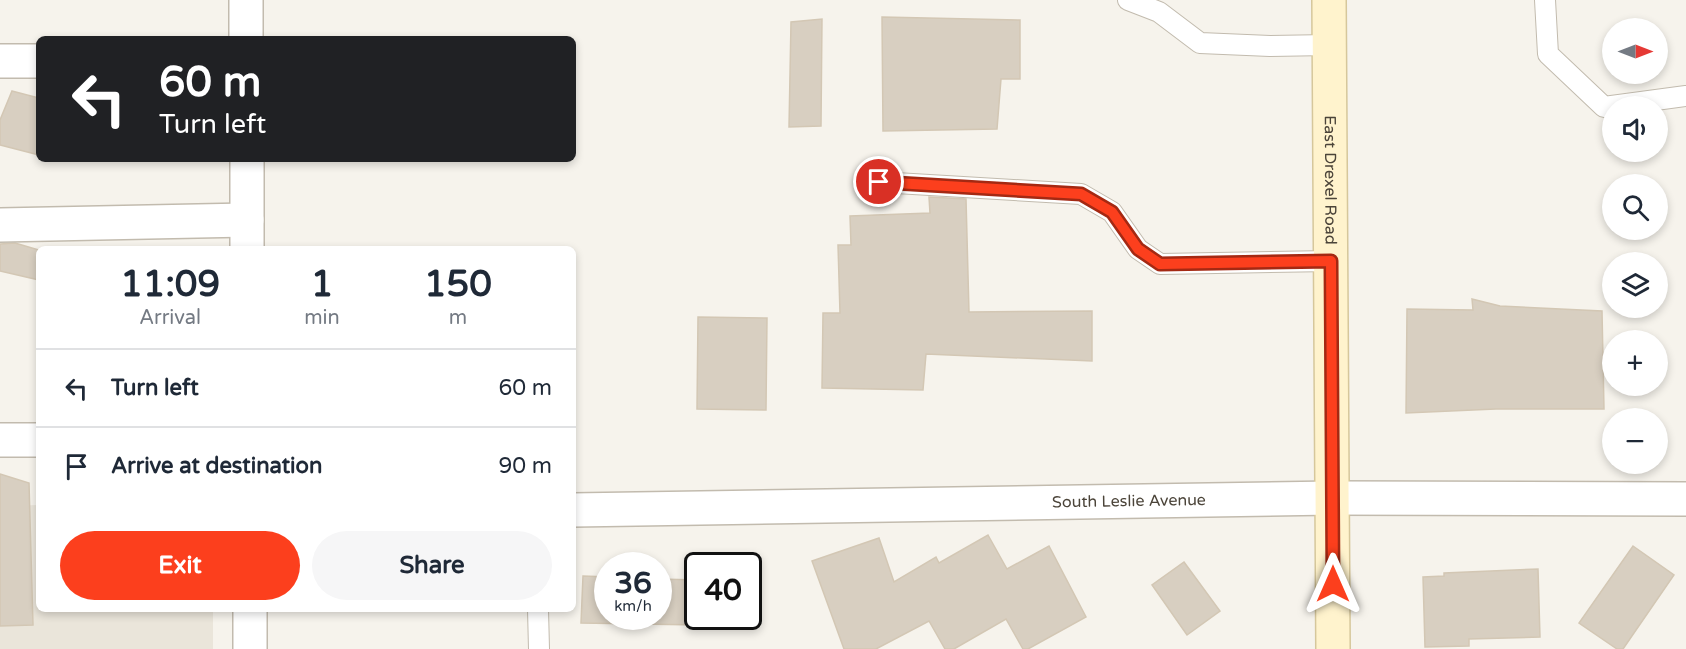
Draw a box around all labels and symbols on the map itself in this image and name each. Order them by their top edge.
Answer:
north arrow [1602,18,1668,84]
street label: East Drexel Road [1320,115,1341,245]
pin [853,156,904,207]
street label: South Leslie Avenue [1052,490,1206,512]
speed limit sign: 40 [684,552,762,630]
position arrow [1301,552,1365,616]

